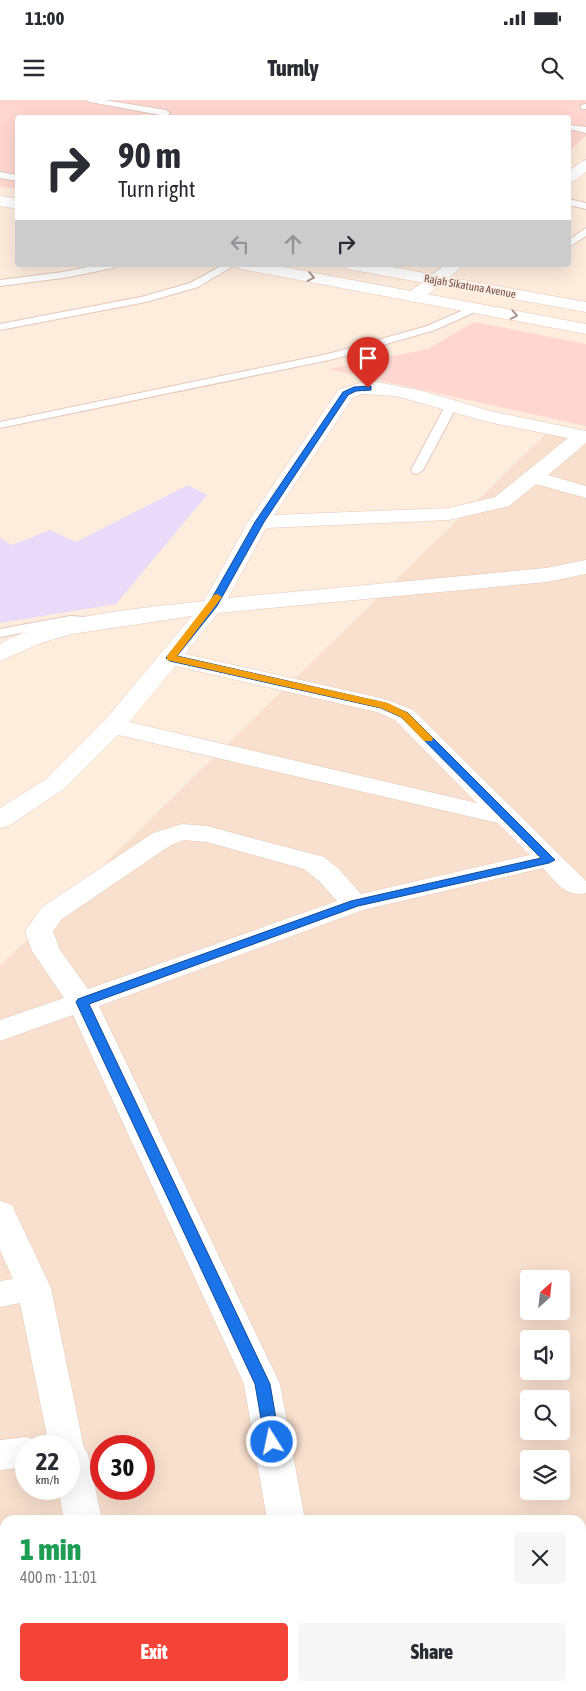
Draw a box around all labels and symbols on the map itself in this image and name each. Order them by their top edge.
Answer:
one-way arrow [307,272,315,282]
street label: Rajah Sikatuna Avenue [423,272,517,300]
one-way arrow [509,310,518,320]
pin [347,337,389,388]
north arrow [520,1270,570,1320]
position arrow [245,1415,297,1467]
speed limit sign: 30 [90,1435,155,1500]

